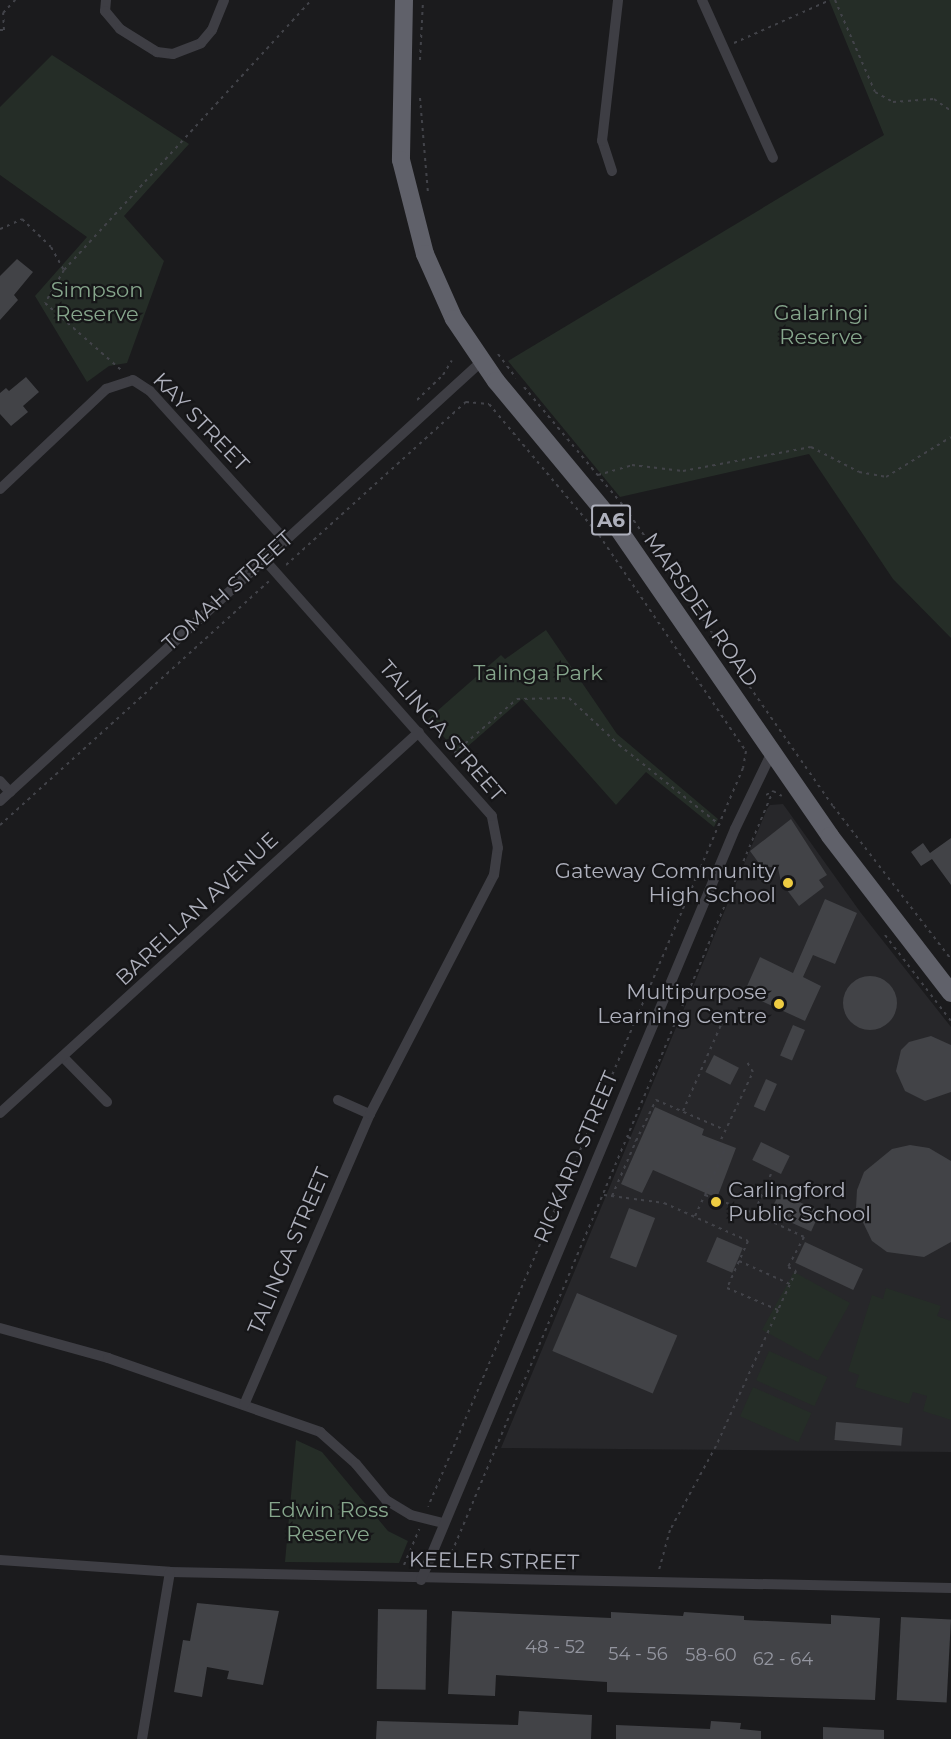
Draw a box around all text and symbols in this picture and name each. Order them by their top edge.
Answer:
park label: Simpson Reserve [51,277,143,327]
park label: Galaringi Reserve [774,300,868,350]
street label: KAY STREET [148,367,254,477]
road number: A6 [590,503,632,537]
street label: TOMAH STREET [157,526,299,656]
street label: MARSDEN ROAD [638,528,764,692]
street label: TALINGA STREET [374,655,510,807]
park label: Talinga Park [473,660,603,686]
street label: BARELLAN AVENUE [111,827,283,991]
place label: Gateway Community High School [555,858,776,908]
marker: Gateway Community High School [781,876,795,890]
place label: Multipurpose Learning Centre [597,979,767,1029]
marker: Multipurpose Learning Centre [772,997,786,1011]
street label: RICKARD STREET [528,1067,624,1247]
street label: TALINGA STREET [242,1164,336,1338]
place label: Carlingford Public School [728,1177,871,1227]
marker: Carlingford Public School [709,1195,723,1209]
park label: Edwin Ross Reserve [268,1497,388,1547]
street label: KEELER STREET [409,1547,579,1575]
house number: 48 - 52 [525,1636,585,1658]
house number: 54 - 56 [608,1643,668,1665]
house number: 58-60 [685,1644,737,1666]
house number: 62 - 64 [753,1648,813,1670]

